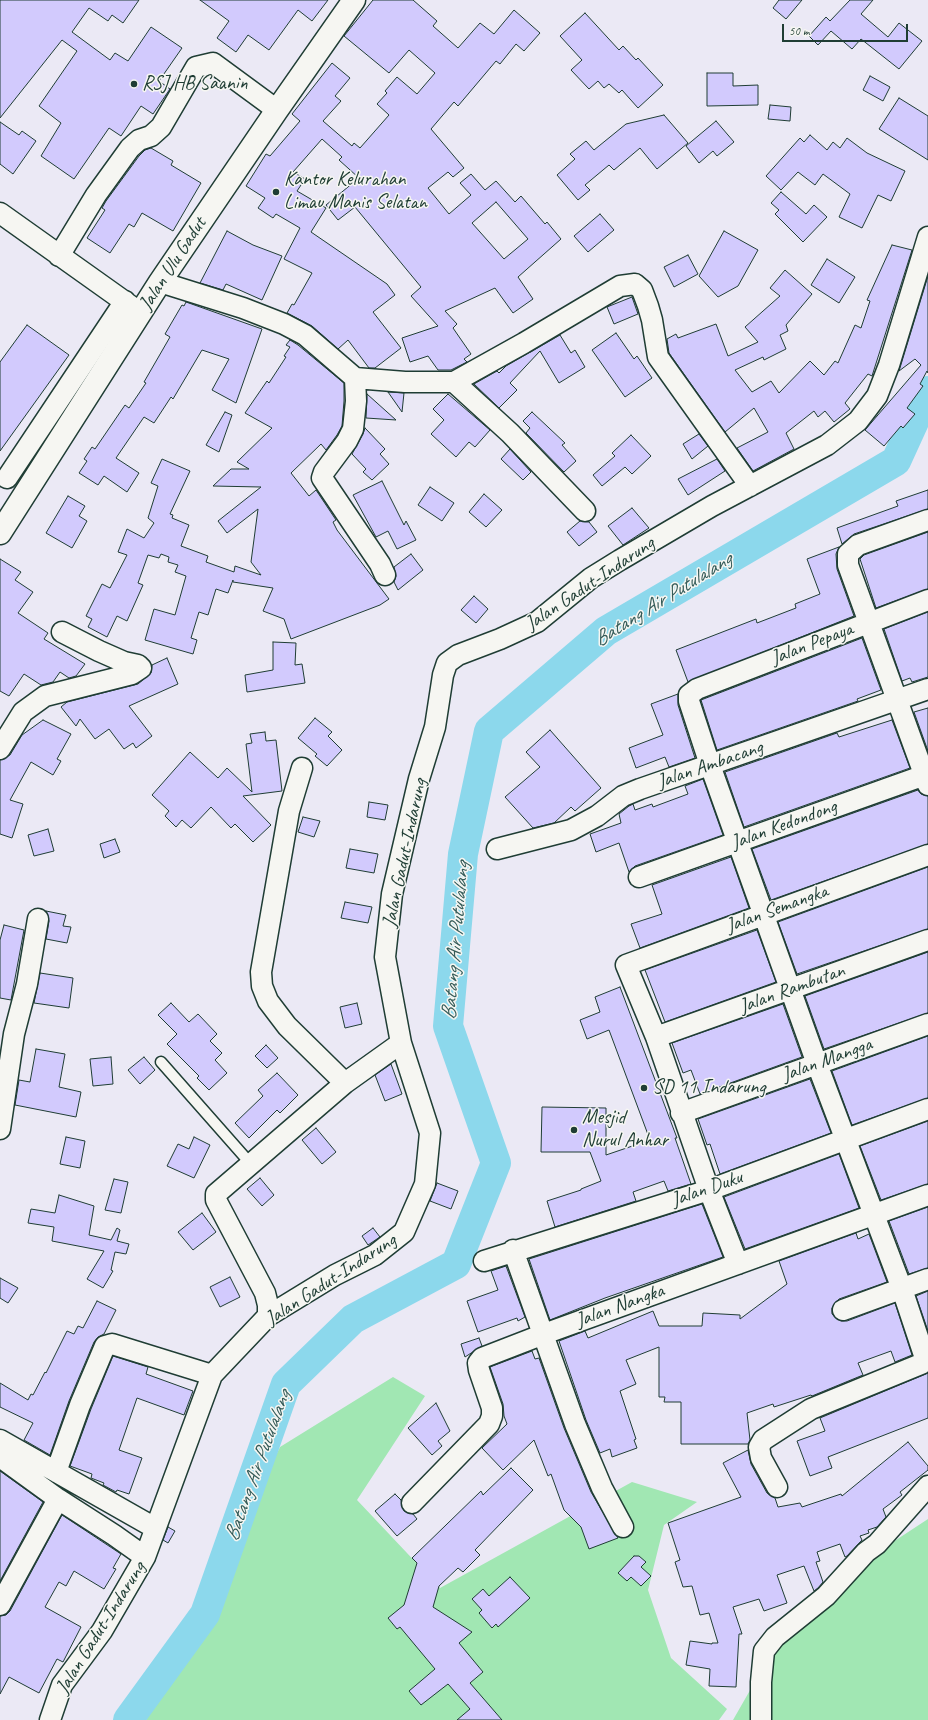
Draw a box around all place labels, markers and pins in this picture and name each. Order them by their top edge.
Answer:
place label: RSJ HB Saanin [142,72,247,96]
marker: RSJ HB Saanin [129,79,139,89]
place label: Kantor Kelurahan Limau Manis Selatan [284,168,427,215]
marker: Kantor Kelurahan Limau Manis Selatan [271,187,281,197]
place label: SD 11 Indarung [652,1076,765,1100]
marker: SD 11 Indarung [639,1083,649,1093]
place label: Mesjid Nurul Anhar [582,1106,668,1153]
marker: Mesjid Nurul Anhar [569,1125,579,1135]

